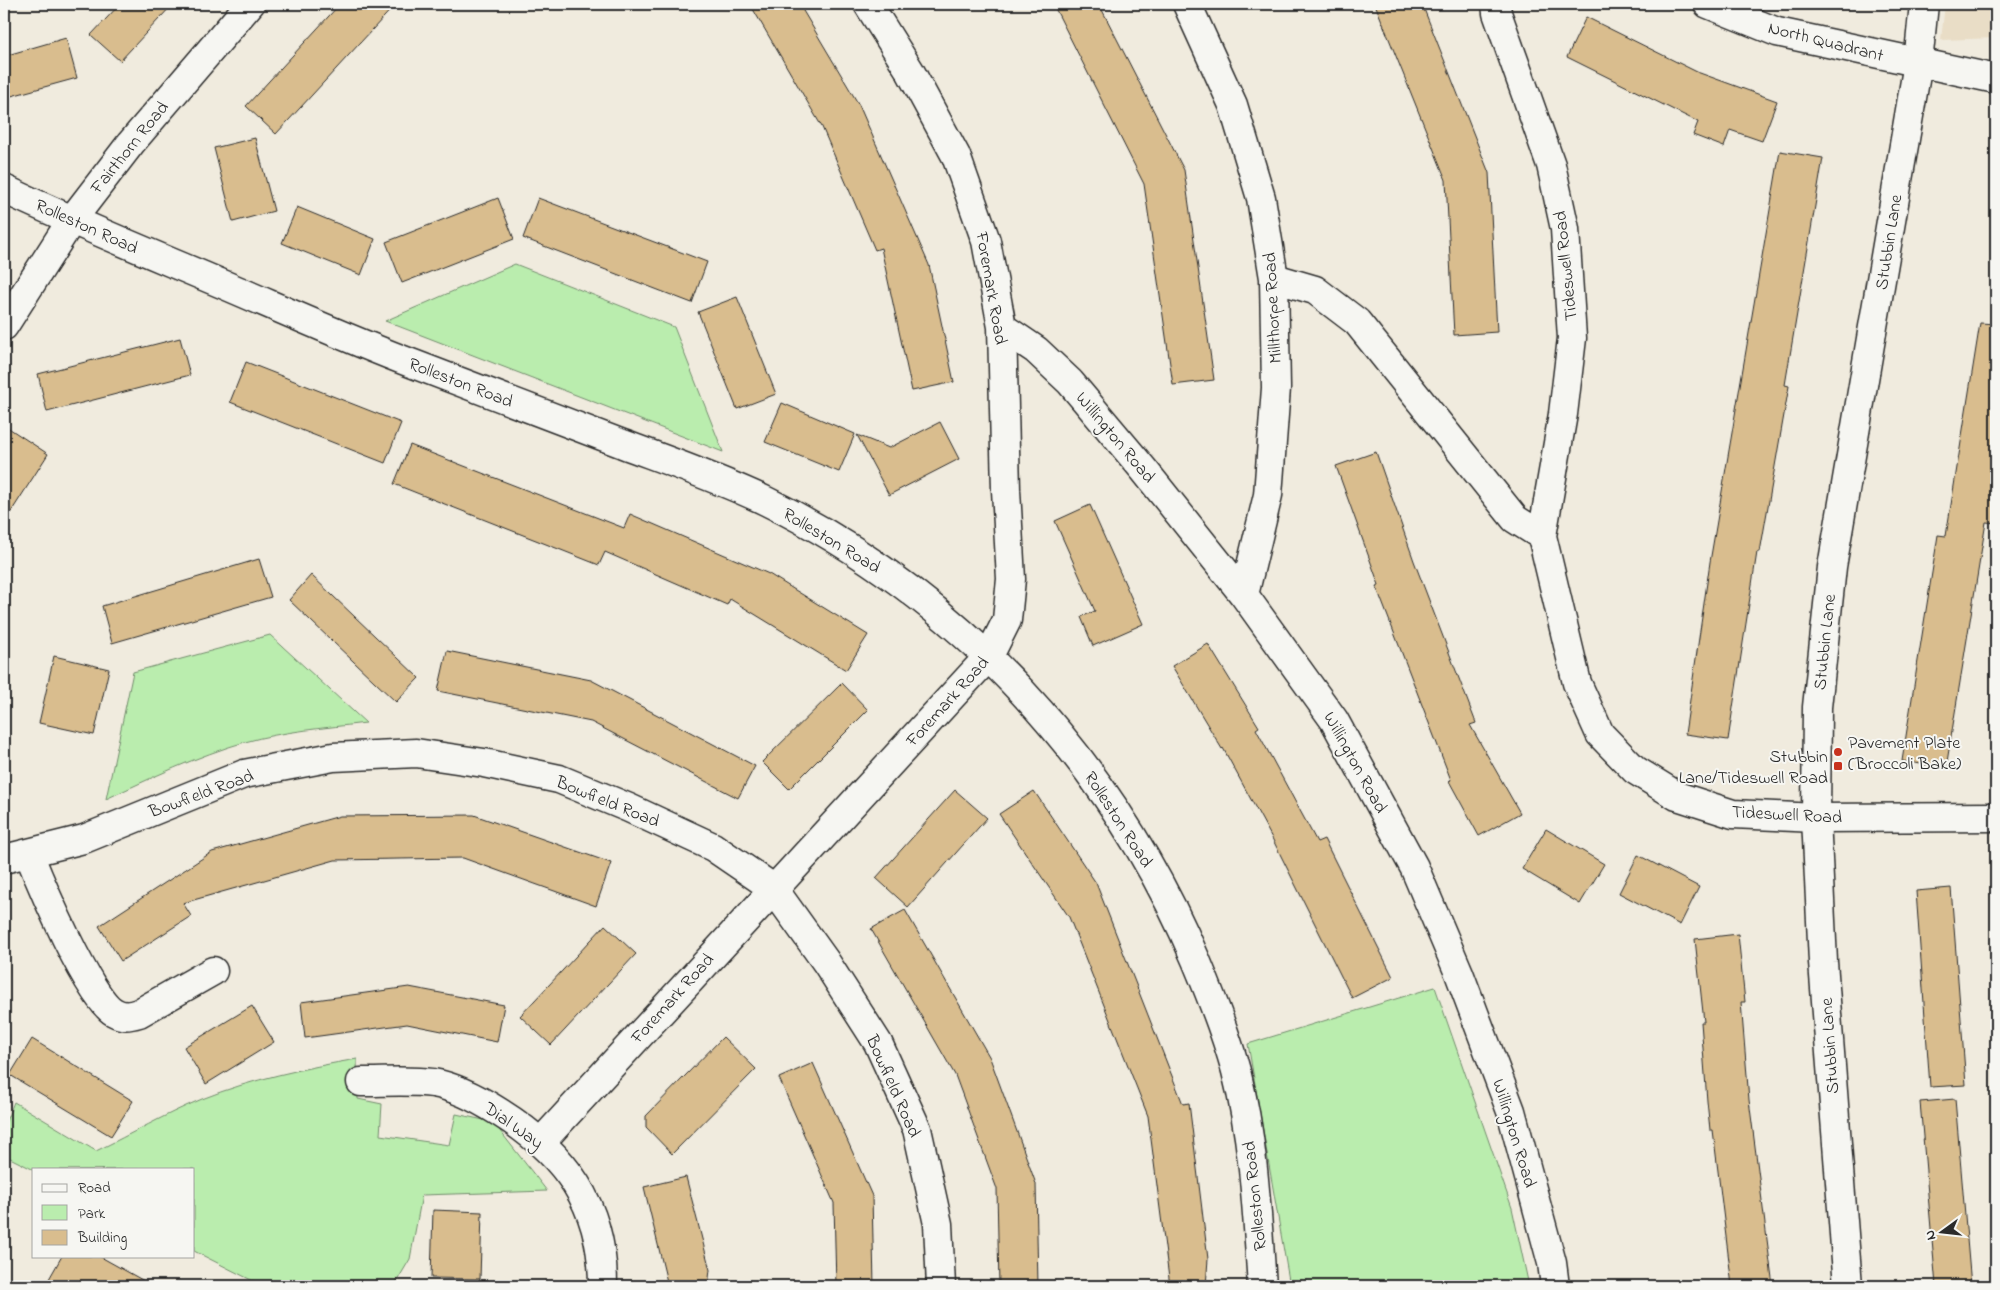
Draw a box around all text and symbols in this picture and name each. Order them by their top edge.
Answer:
street label: North Quadrant [1765,16,1886,70]
street label: Fairthorn Road [84,96,176,201]
street label: Stubbin Lane [1870,192,1910,292]
street label: Rolleston Road [31,194,142,262]
street label: Tideswell Road [1548,210,1586,322]
street label: Foremark Road [967,229,1013,347]
street label: Millthorpe Road [1258,252,1290,364]
street label: Rolleston Road [404,352,516,416]
street label: Willington Road [1068,387,1161,490]
street label: Rolleston Road [777,502,885,581]
street label: Stubbin Lane [1808,592,1844,691]
street label: Foremark Road [900,651,996,754]
street label: Willington Road [1315,708,1393,819]
place label: Pavement Plate (Broccoli Bake) [1848,731,1961,778]
place label: Stubbin Lane/Tideswell Road [1679,745,1828,792]
marker: Pavement Plate (Broccoli Bake) [1832,746,1844,758]
marker: Stubbin Lane/Tideswell Road [1832,760,1844,772]
street label: Bowfield Road [145,764,258,826]
street label: Rolleston Road [1076,767,1158,873]
street label: Bowfield Road [551,770,663,835]
street label: Tideswell Road [1731,800,1843,832]
street label: Foremark Road [625,948,721,1051]
street label: Stubbin Lane [1815,996,1847,1095]
street label: Bowfield Road [858,1030,926,1142]
street label: Willington Road [1483,1076,1542,1191]
street label: Dial Way [477,1096,548,1157]
street label: Rolleston Road [1237,1140,1275,1252]
legend [32,1168,195,1258]
text: Road [78,1177,111,1199]
text: Park [78,1203,106,1225]
north arrow [1918,1208,1968,1258]
text: Building [77,1227,127,1250]
text: N [1920,1228,1942,1242]

